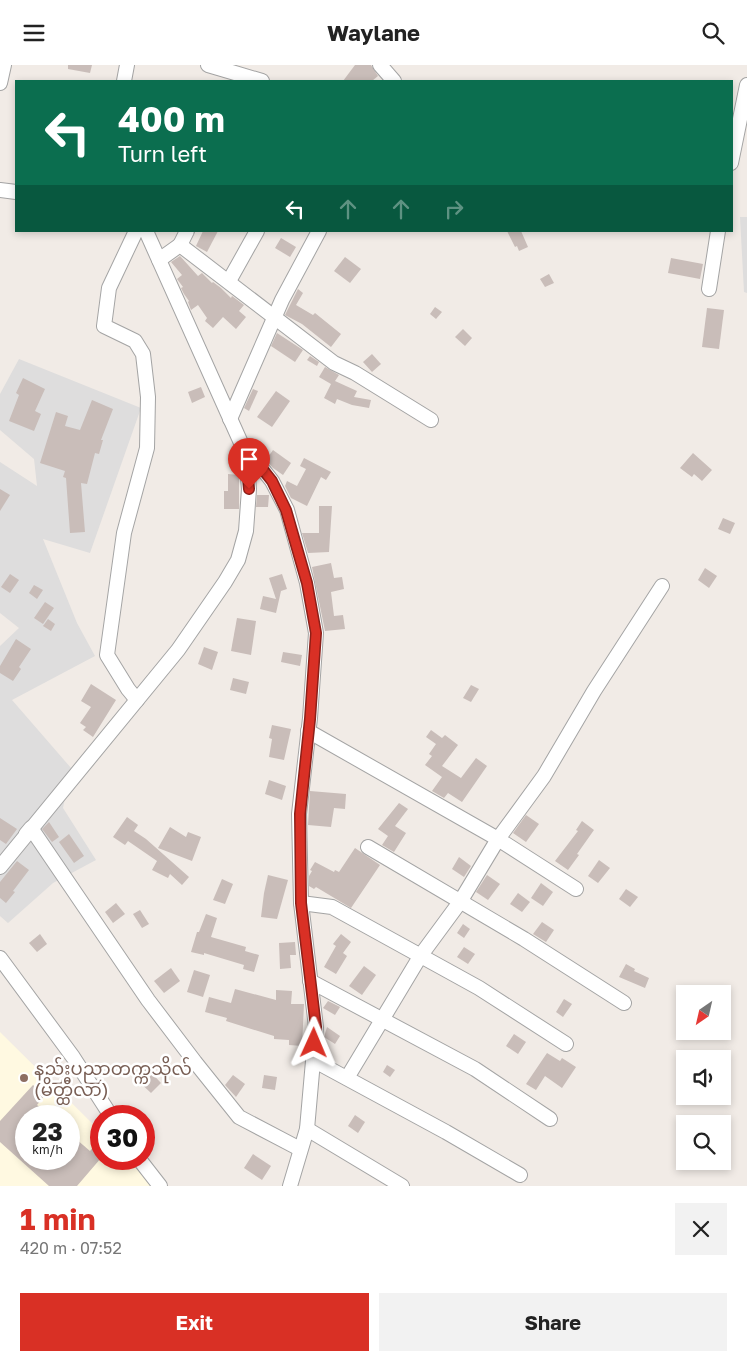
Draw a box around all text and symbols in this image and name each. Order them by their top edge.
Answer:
icon: menu [20,19,48,47]
text: Waylane [327,19,420,46]
icon: search [699,19,727,47]
text: 400 m [118,98,225,140]
icon: left [35,100,100,165]
text: Turn left [118,140,207,167]
icon: left [281,195,309,223]
icon: ahead [334,195,362,223]
icon: ahead [387,195,415,223]
icon: right [440,195,468,223]
pin [228,438,270,489]
icon: arrive [235,445,263,473]
north arrow [676,985,731,1040]
map controls [676,985,731,1170]
position arrow [287,1016,339,1068]
button: sound [676,1050,731,1105]
place label: နည်းပညာတက္ကသိုလ် (မိတ္ထီလာ) [34,1055,192,1105]
marker: နည်းပညာတက္ကသိုလ် (မိတ္ထီလာ) [18,1072,30,1084]
speed limit sign: 30 [90,1105,155,1170]
button: search [676,1115,731,1170]
text: 23 [32,1116,63,1147]
text: km/h [32,1142,63,1157]
text: 1 min [20,1201,96,1237]
button: close [675,1203,727,1255]
text: 420 m · 07:52 [20,1238,122,1258]
button: Exit [20,1293,369,1351]
button: Share [379,1293,727,1351]

